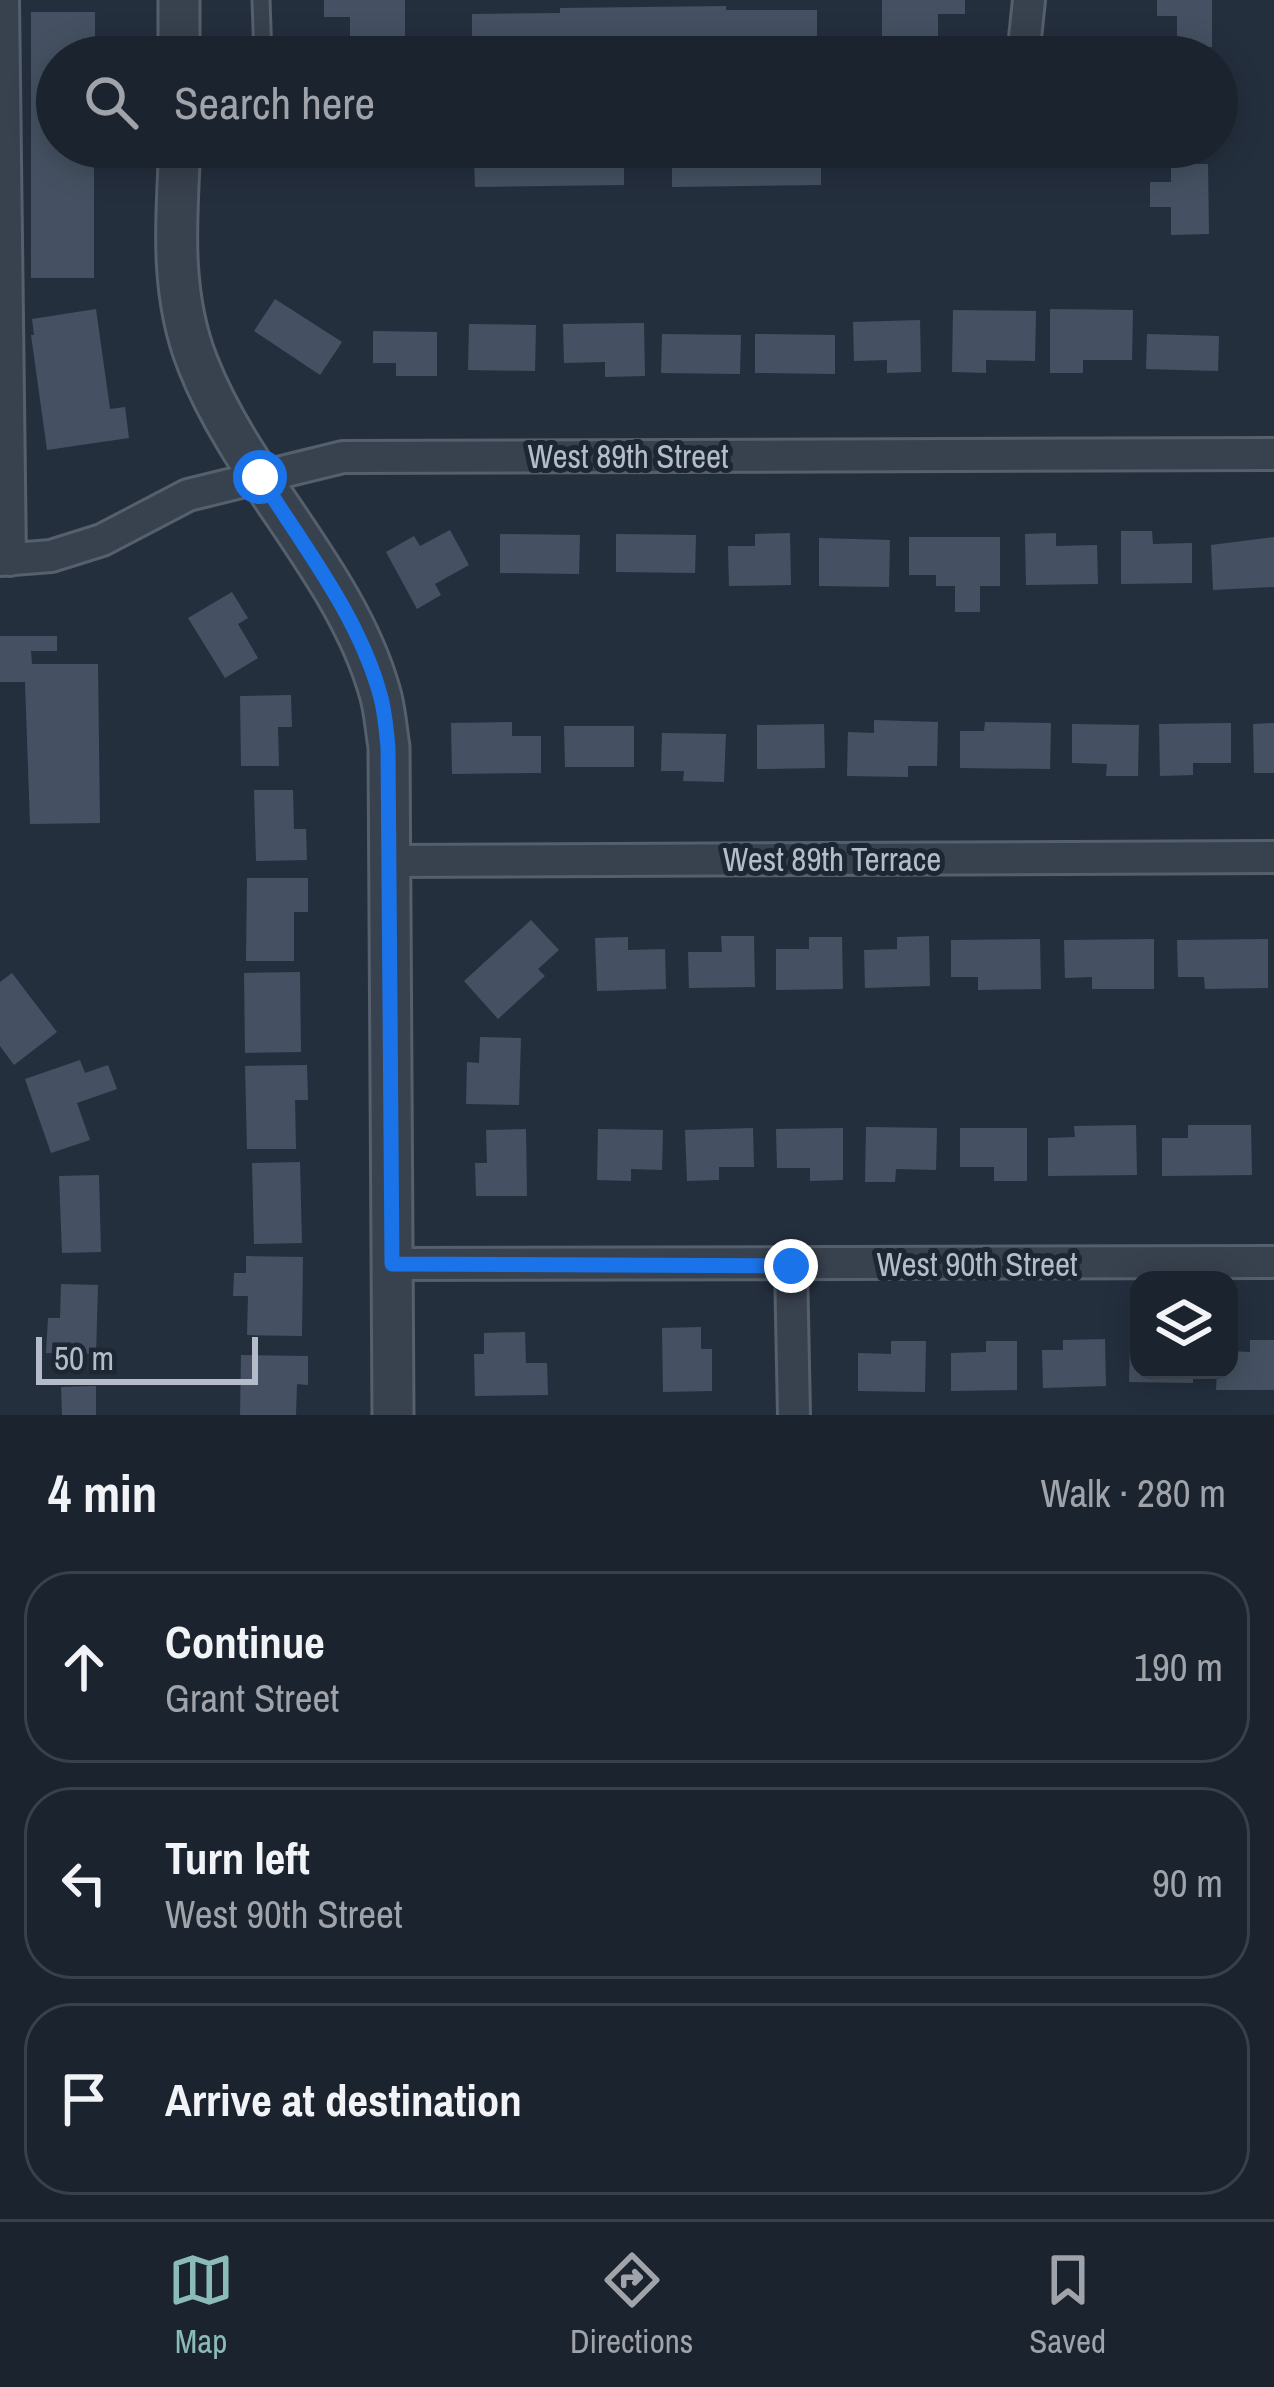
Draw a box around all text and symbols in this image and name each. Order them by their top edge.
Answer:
search box [36,36,1238,168]
icon: search [78,69,144,135]
text: Search here [174,72,375,133]
street label: West 89th Street [527,434,729,478]
route start [233,450,287,504]
street label: West 89th Terrace [723,837,941,881]
route end [764,1239,818,1293]
street label: West 90th Street [876,1242,1078,1286]
map controls [1130,1271,1238,1379]
button: layers [1130,1271,1238,1379]
scale bar [36,1331,258,1384]
text: 50 m [54,1336,114,1380]
text: 4 min [48,1459,157,1528]
text: Walk · 280 m [1041,1467,1226,1519]
text: Continue [165,1611,325,1672]
icon: ahead [51,1634,117,1700]
text: 190 m [1134,1641,1223,1693]
text: Grant Street [165,1672,339,1724]
text: Turn left [165,1827,310,1888]
icon: left [51,1850,117,1916]
text: 90 m [1152,1857,1223,1909]
text: West 90th Street [165,1888,403,1940]
icon: arrive [51,2066,117,2132]
text: Arrive at destination [165,2069,522,2130]
tab: Map [168,2247,234,2363]
tab: Directions [570,2247,693,2363]
tab: Saved [1029,2247,1106,2363]

